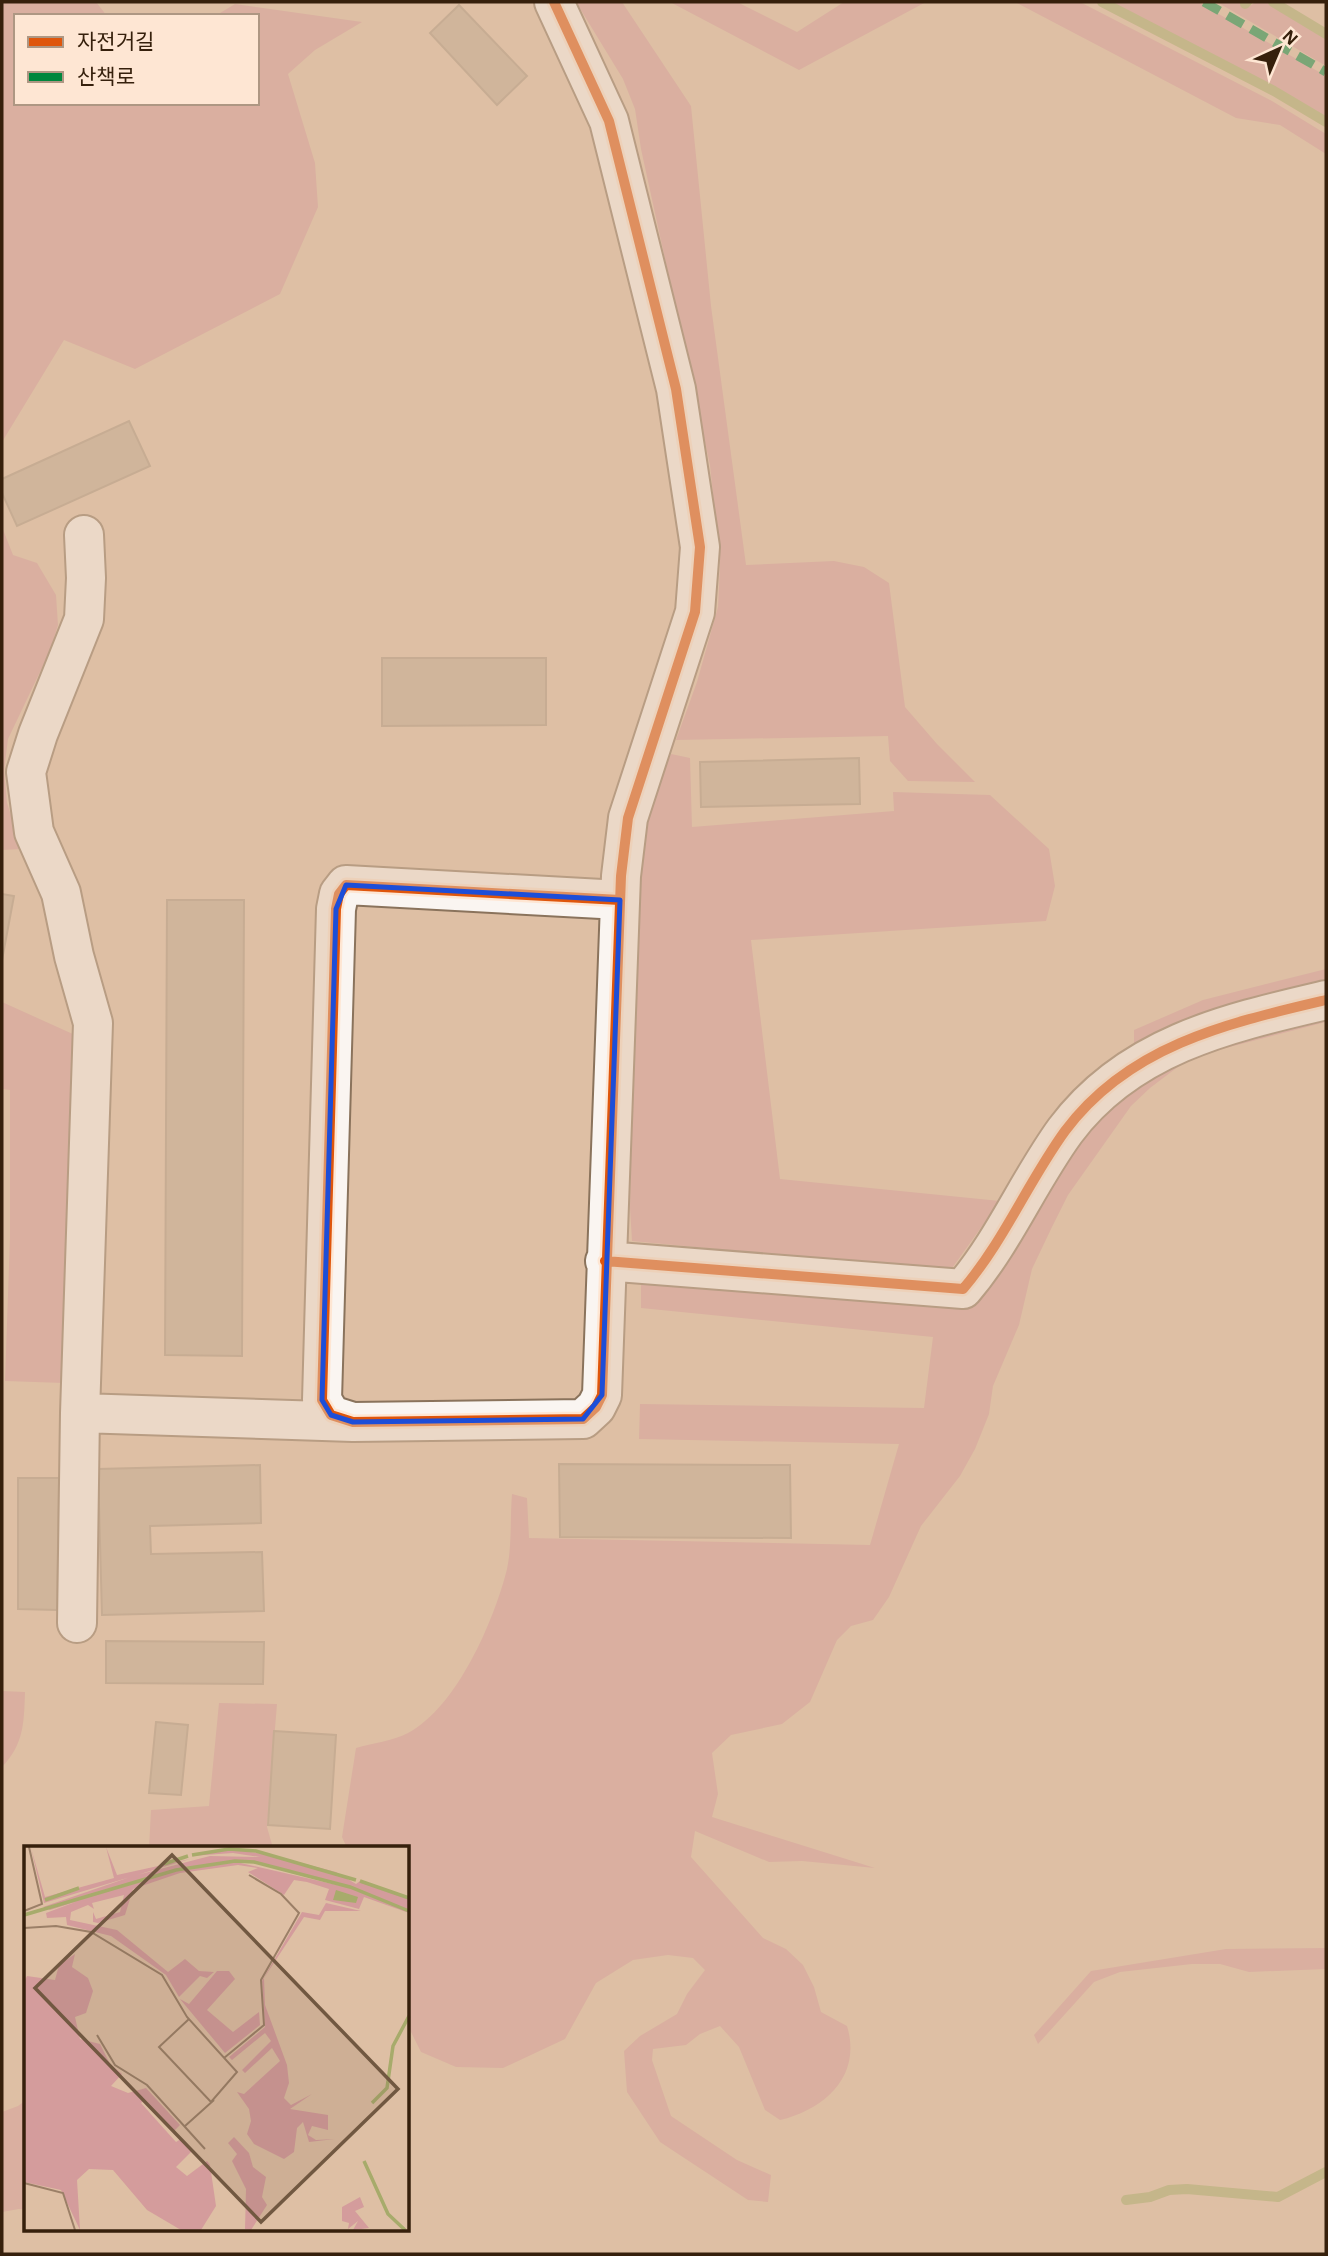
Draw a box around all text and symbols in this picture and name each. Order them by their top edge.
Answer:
legend [14,14,259,105]
north arrow [1244,14,1314,84]
text: N [1278,26,1301,49]
text: 자전거길 [77,31,154,53]
text: 산책로 [77,66,135,88]
inset map [24,1846,410,2232]

